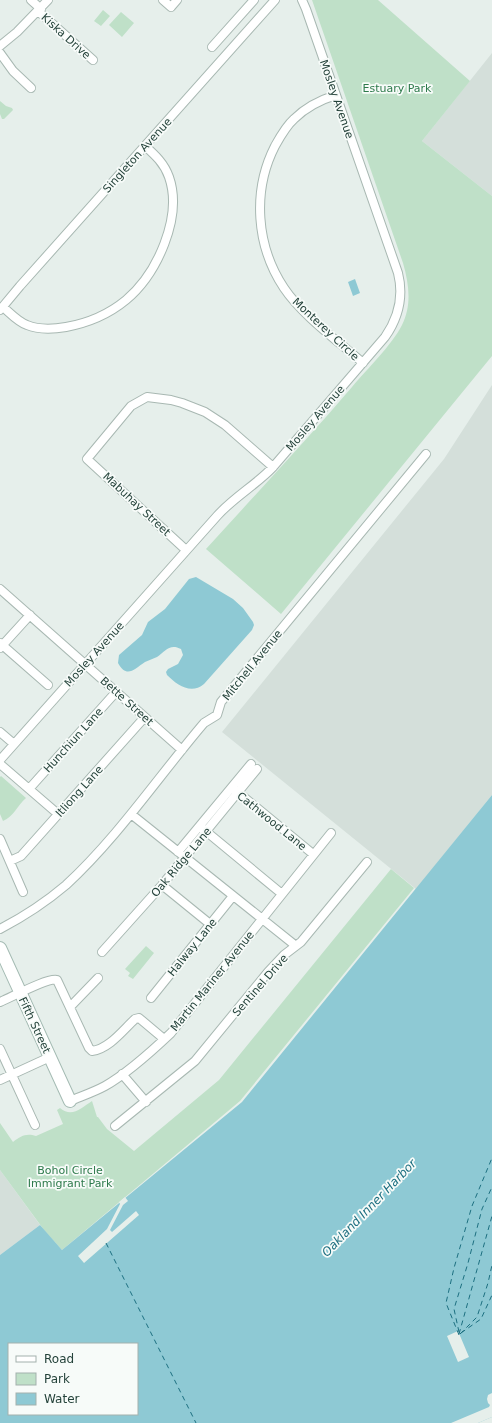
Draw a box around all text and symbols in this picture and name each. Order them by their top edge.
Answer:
street label: Kiska Drive [38,11,93,62]
street label: Mosley Avenue [317,58,356,141]
park label: Estuary Park [362,82,432,95]
street label: Singleton Avenue [100,115,175,195]
street label: Monterey Circle [290,295,362,364]
street label: Mosley Avenue [283,383,348,454]
street label: Mabuhay Street [100,470,174,539]
street label: Mosley Avenue [62,619,127,689]
street label: Mitchell Avenue [220,627,285,703]
street label: Bette Street [98,674,156,729]
street label: Hunchiun Lane [41,705,106,775]
street label: Itliong Lane [53,763,106,820]
street label: Cathwood Lane [234,790,309,853]
street label: Oak Ridge Lane [149,825,214,900]
street label: Halway Lane [165,916,220,979]
street label: Martin Mariner Avenue [168,928,257,1034]
street label: Sentinel Drive [230,952,291,1019]
street label: Fifth Street [16,995,54,1056]
water label: Oakland Inner Harbor [319,1156,420,1259]
park label: Bohol Circle Immigrant Park [28,1164,113,1190]
legend [8,1343,138,1415]
text: Road [44,1352,74,1366]
text: Park [44,1372,70,1386]
text: Water [44,1392,80,1406]

